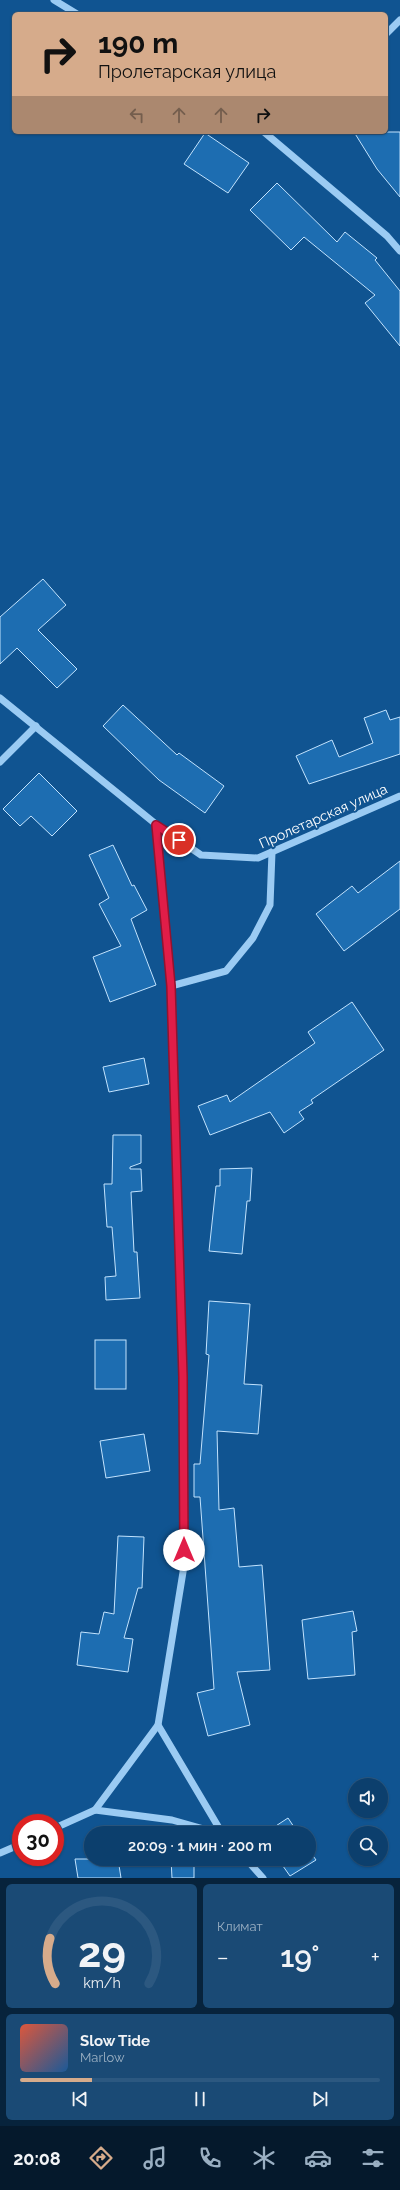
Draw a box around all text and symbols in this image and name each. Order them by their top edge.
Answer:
text: 190 m [98,27,178,60]
icon: right [32,28,84,80]
text: Пролетарская улица [98,61,276,82]
icon: left [126,104,148,126]
icon: ahead [168,104,190,126]
icon: ahead [210,104,232,126]
icon: right [252,104,274,126]
street label: Пролетарская улица [256,780,390,852]
pin [162,823,196,857]
icon: arrive [168,829,190,851]
position arrow [163,1529,205,1571]
map controls [348,1778,388,1866]
button: sound [348,1778,388,1818]
speed limit sign: 30 [12,1814,64,1866]
button: search [348,1826,388,1866]
text: 20:09 · 1 мин · 200 m [128,1837,272,1855]
text: Климат [217,1919,263,1934]
text: 29 [78,1928,125,1977]
text: 19° [280,1939,319,1974]
text: − [217,1944,229,1970]
text: + [371,1944,380,1970]
text: km/h [83,1975,120,1991]
text: Slow Tide [80,2032,150,2050]
text: Marlow [80,2050,125,2065]
icon: previous [69,2088,91,2110]
icon: pause [189,2088,211,2110]
icon: next [309,2088,331,2110]
icon: directions [87,2144,115,2172]
icon: music [141,2144,169,2172]
icon: phone [196,2144,224,2172]
icon: climate [250,2144,278,2172]
icon: car [304,2144,332,2172]
icon: filters [359,2144,387,2172]
text: 20:08 [13,2148,61,2169]

